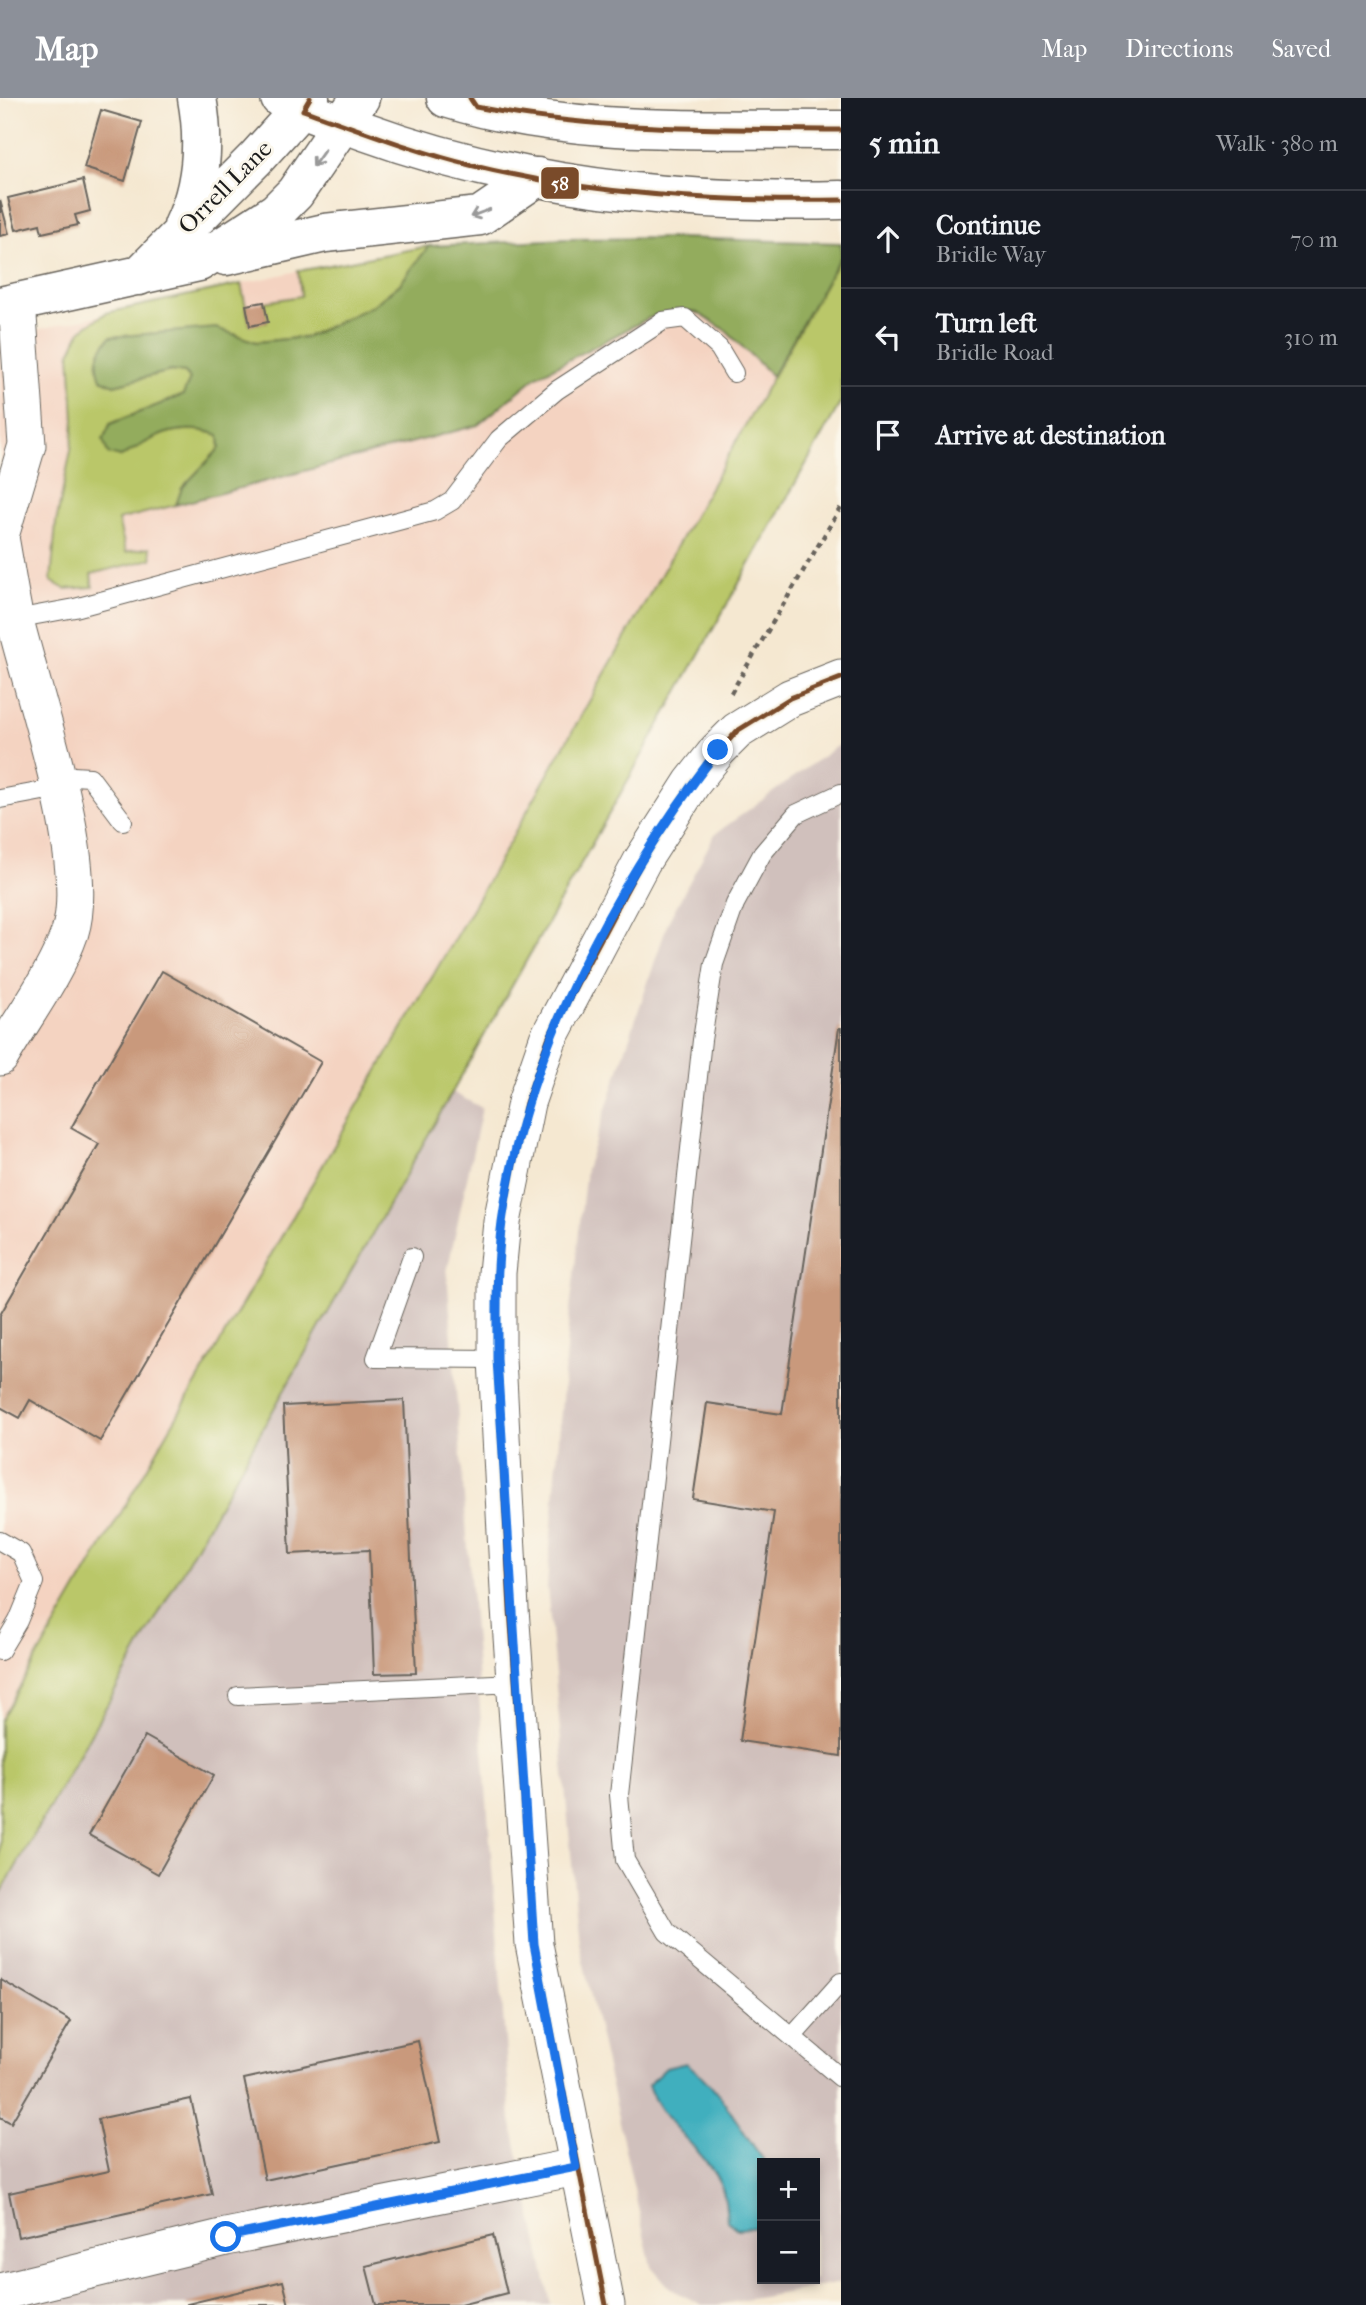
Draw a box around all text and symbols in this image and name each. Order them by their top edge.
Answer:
text: Map [35,30,98,69]
text: Map [1041,35,1087,63]
text: Directions [1125,35,1233,63]
text: Saved [1271,35,1331,63]
text: 5 min [869,126,940,161]
text: Walk · 380 m [1216,130,1338,157]
street label: Orrell Lane [172,134,278,240]
one-way arrow [312,148,326,167]
line badge: 58 [540,166,580,200]
text: 58 [551,173,569,195]
one-way arrow [470,208,491,220]
text: Continue [936,210,1041,241]
icon: ahead [869,220,907,258]
text: 70 m [1290,226,1338,253]
text: Bridle Way [936,241,1046,268]
text: Turn left [936,308,1037,339]
icon: left [869,318,907,356]
text: 310 m [1284,324,1338,351]
text: Bridle Road [936,339,1054,366]
icon: arrive [869,416,907,454]
text: Arrive at destination [936,420,1166,451]
route end [702,734,733,765]
map controls [757,2158,820,2284]
button: + [757,2158,820,2221]
route start [210,2221,241,2252]
button: − [757,2221,820,2284]

